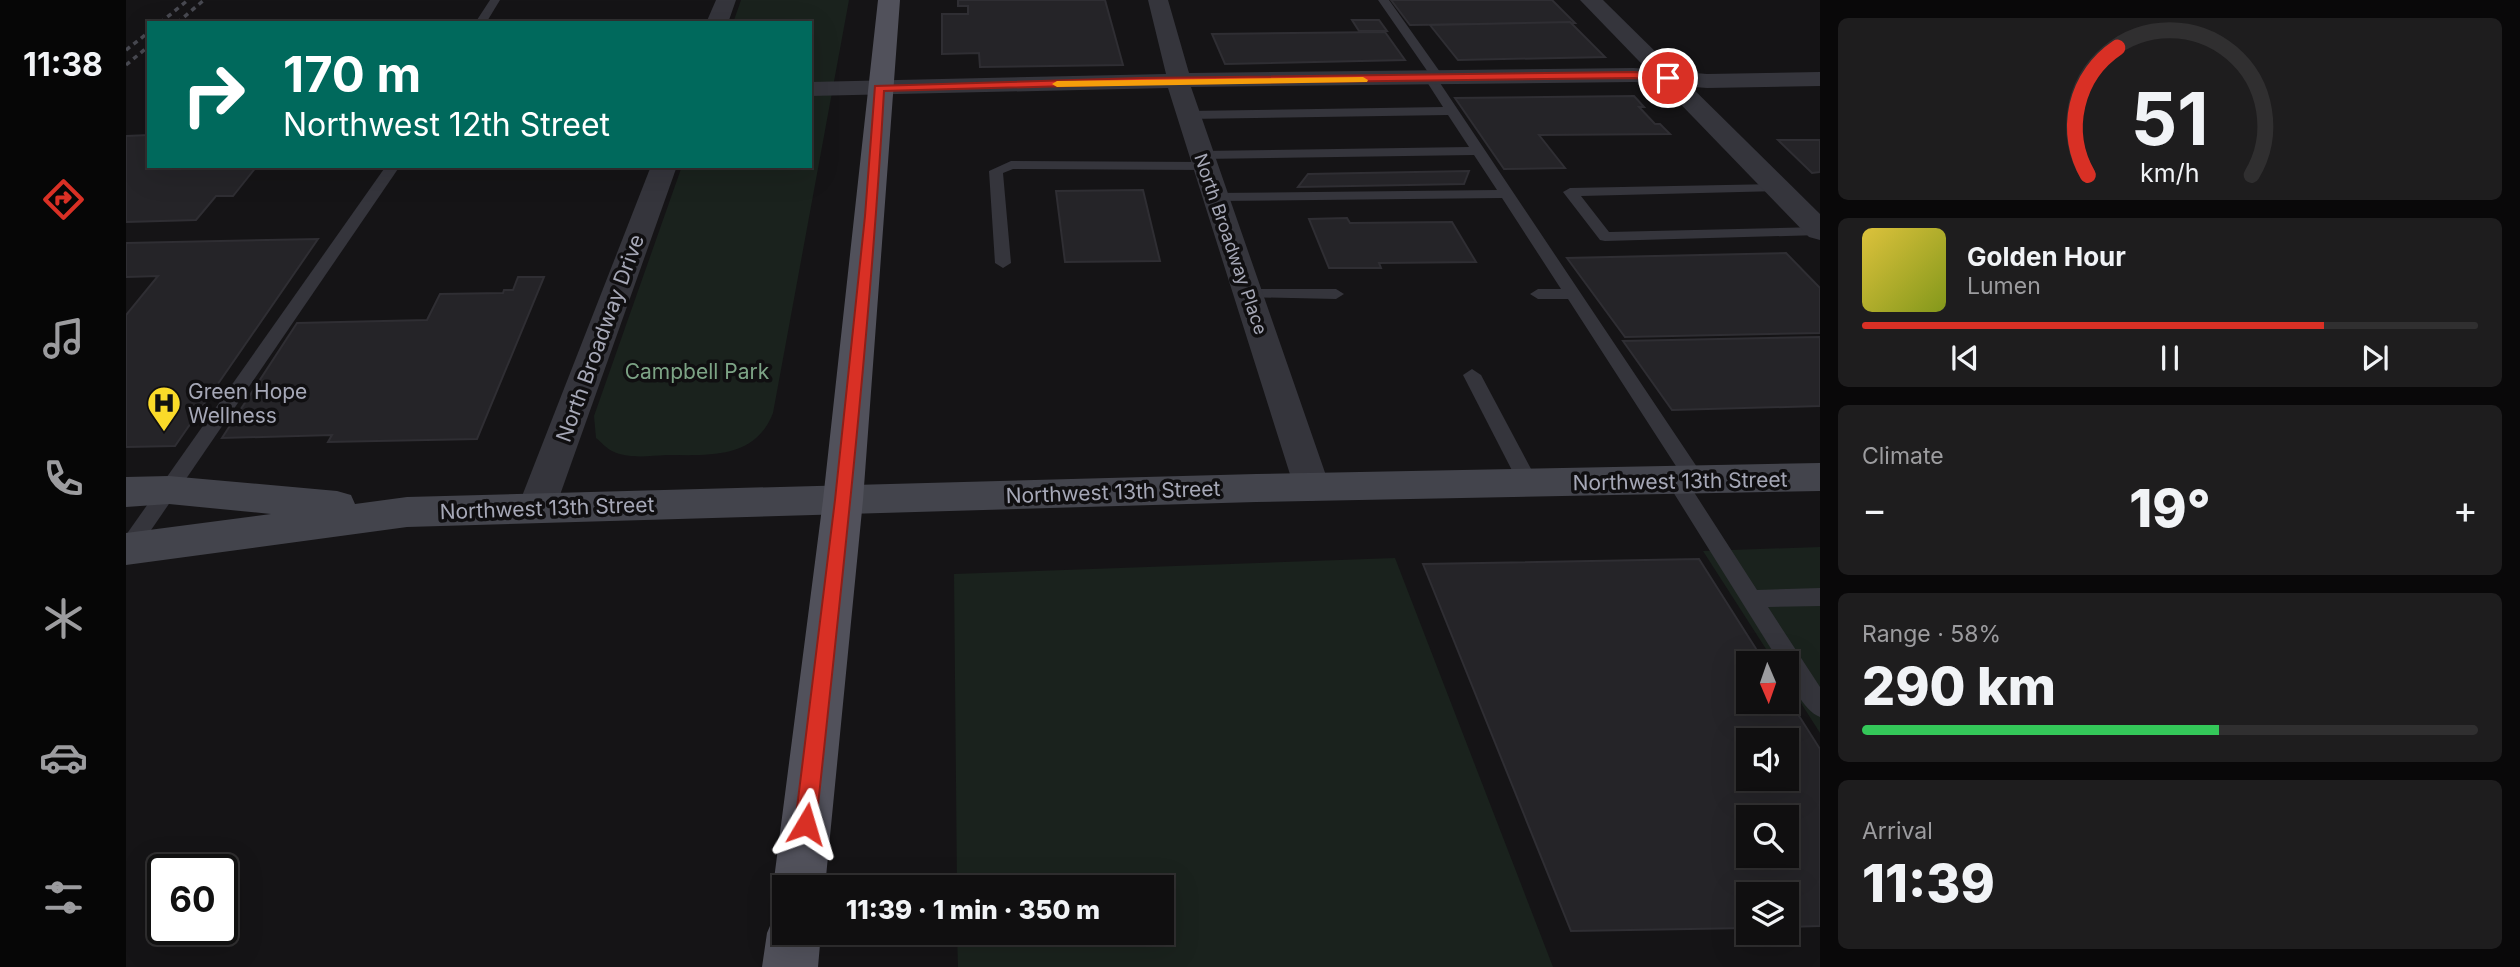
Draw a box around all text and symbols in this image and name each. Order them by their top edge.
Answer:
text: 11:38 [23,45,103,84]
text: 170 m [283,45,421,104]
pin [1638,48,1698,108]
icon: right [168,49,259,140]
icon: arrive [1649,59,1687,97]
text: 51 [2131,74,2209,163]
text: Northwest 12th Street [283,105,610,144]
street label: North Broadway Place [1190,151,1272,337]
text: km/h [2140,158,2200,188]
icon: directions [39,175,88,224]
street label: North Broadway Drive [551,231,649,445]
text: Golden Hour [1967,241,2126,272]
text: Lumen [1967,272,2041,300]
icon: music [39,314,88,363]
icon: previous [1946,339,1984,377]
icon: pause [2151,339,2189,377]
icon: next [2356,339,2394,377]
park label: Campbell Park [625,359,770,384]
place label: Green Hope Wellness [188,379,307,428]
hospital icon: Green Hope Wellness [145,384,183,433]
text: Climate [1862,442,1944,470]
icon: phone [39,454,88,503]
street label: Northwest 13th Street [1572,467,1788,495]
street label: Northwest 13th Street [1005,476,1221,508]
text: 19° [2129,477,2211,540]
text: − [1862,486,1887,532]
text: + [2453,486,2478,532]
street label: Northwest 13th Street [439,492,655,524]
icon: climate [39,594,88,643]
text: Range · 58% [1862,620,2001,648]
north arrow [1736,651,1799,714]
map controls [1736,651,1799,945]
text: 290 km [1862,655,2056,718]
button: sound [1736,728,1799,791]
icon: car [39,733,88,782]
position arrow [769,787,843,861]
button: search [1736,805,1799,868]
text: Arrival [1862,817,1933,845]
text: 11:39 [1862,852,1995,915]
speed limit sign: 60 [147,854,238,945]
icon: filters [39,873,88,922]
button: layers [1736,882,1799,945]
text: 11:39 · 1 min · 350 m [846,894,1100,925]

